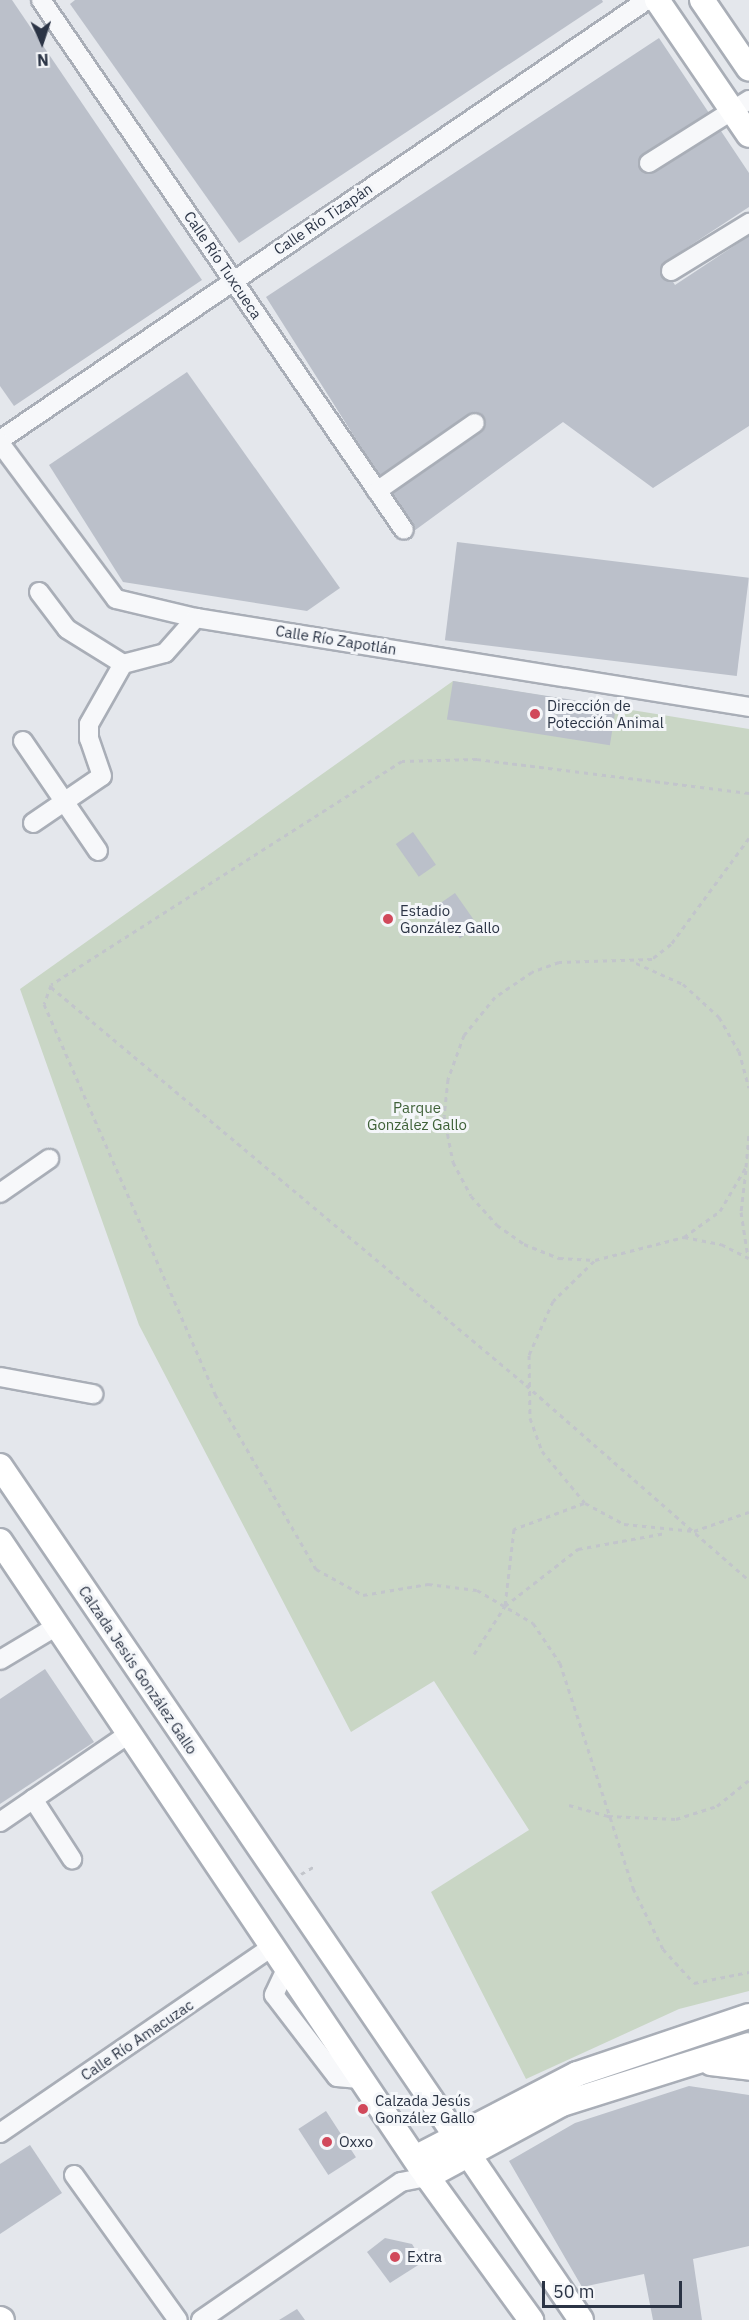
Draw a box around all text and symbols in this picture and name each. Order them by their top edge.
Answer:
north arrow [12,12,72,72]
text: N [37,50,49,70]
street label: Calle Río Tizapán [270,179,376,259]
street label: Calle Río Tuxcueca [180,208,266,322]
street label: Calle Río Zapotlán [274,622,398,658]
place label: Dirección de Potección Animal [547,696,664,731]
marker: Dirección de Potección Animal [528,707,542,721]
place label: Estadio González Gallo [400,901,500,936]
marker: Estadio González Gallo [381,912,395,926]
park label: Parque González Gallo [367,1098,467,1133]
street label: Calzada Jesús González Gallo [75,1582,201,1758]
street label: Calle Río Amacuzac [77,1996,197,2084]
place label: Calzada Jesús González Gallo [375,2091,475,2126]
marker: Calzada Jesús González Gallo [356,2102,370,2116]
place label: Oxxo [339,2133,373,2151]
marker: Oxxo [320,2135,334,2149]
place label: Extra [407,2248,442,2266]
marker: Extra [388,2250,402,2264]
scale bar [545,2269,684,2307]
text: 50 m [553,2280,595,2303]

